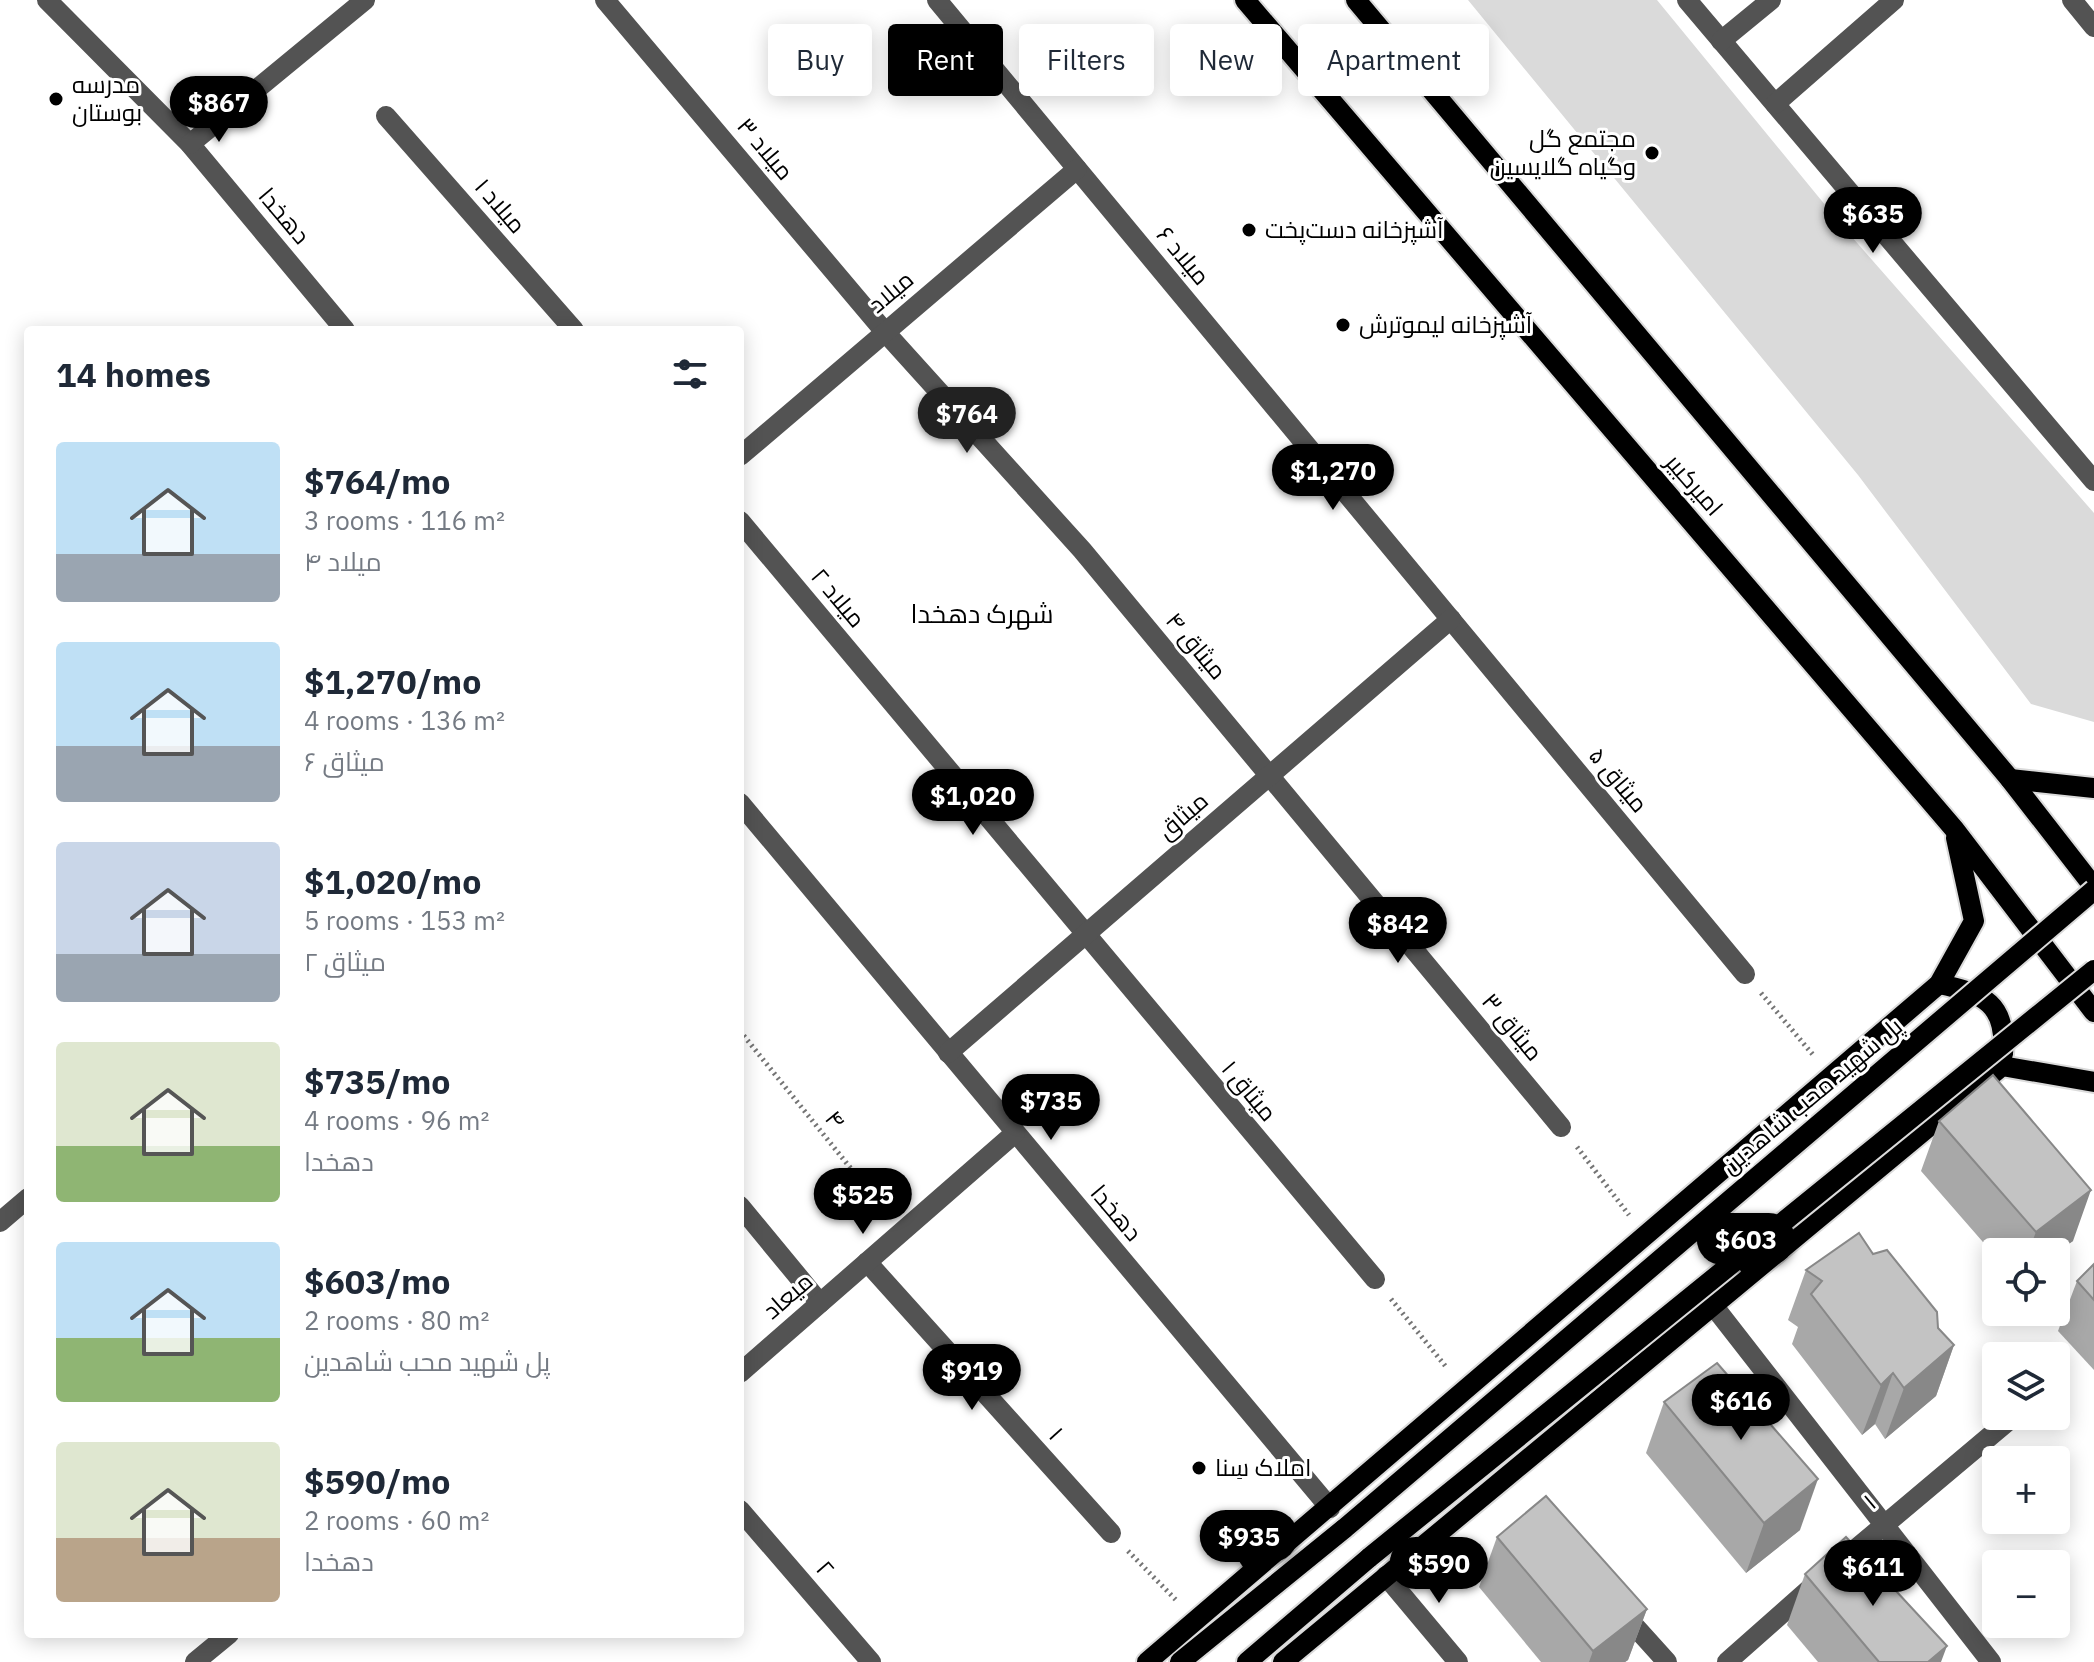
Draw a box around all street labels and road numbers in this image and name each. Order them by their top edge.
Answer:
street label: میلاد ۳ [730,110,801,186]
street label: میلاد ۱ [468,171,534,240]
street label: دهخدا [252,180,318,250]
street label: میلاد ۶ [1150,219,1218,291]
street label: میلاد [861,263,920,320]
street label: امیرکبیر [1658,445,1731,522]
street label: میلاد ۲ [804,561,873,634]
street label: میثاق ۴ [1159,605,1234,686]
street label: میثاق ۵ [1582,740,1655,819]
street label: میثاق [1150,784,1214,846]
street label: میثاق ۳ [1475,986,1550,1067]
street label: پل شهید محب شاهدین [1714,1010,1910,1181]
street label: میثاق ۱ [1215,1053,1285,1128]
street label: ۴ [818,1103,853,1136]
street label: دهخدا [1084,1177,1150,1247]
street label: میعاد [756,1265,819,1326]
street label: ۱ [1042,1420,1071,1447]
street label: ۱ [1856,1487,1882,1516]
street label: ۲ [810,1553,842,1584]

